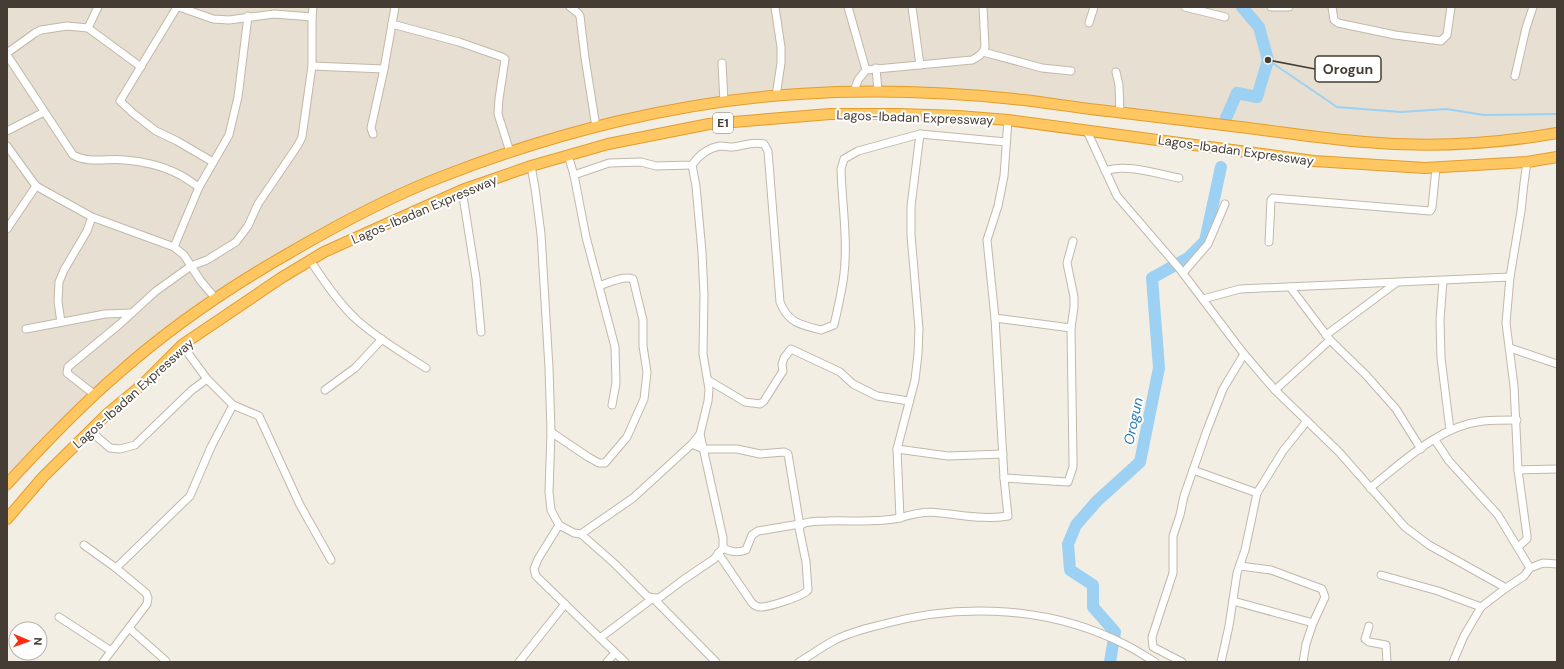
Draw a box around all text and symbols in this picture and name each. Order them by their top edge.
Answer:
callout: Orogun [1315,56,1381,82]
text: Orogun [1323,60,1373,78]
street label: Lagos-Ibadan Expressway [836,106,994,129]
road number: E1 [713,113,733,133]
street label: Lagos-Ibadan Expressway [1157,131,1315,170]
street label: Lagos-Ibadan Expressway [349,171,500,248]
street label: Lagos-Ibadan Expressway [69,335,197,452]
water label: Orogun [1119,396,1147,446]
north arrow [8,621,48,661]
text: N [31,637,45,646]

